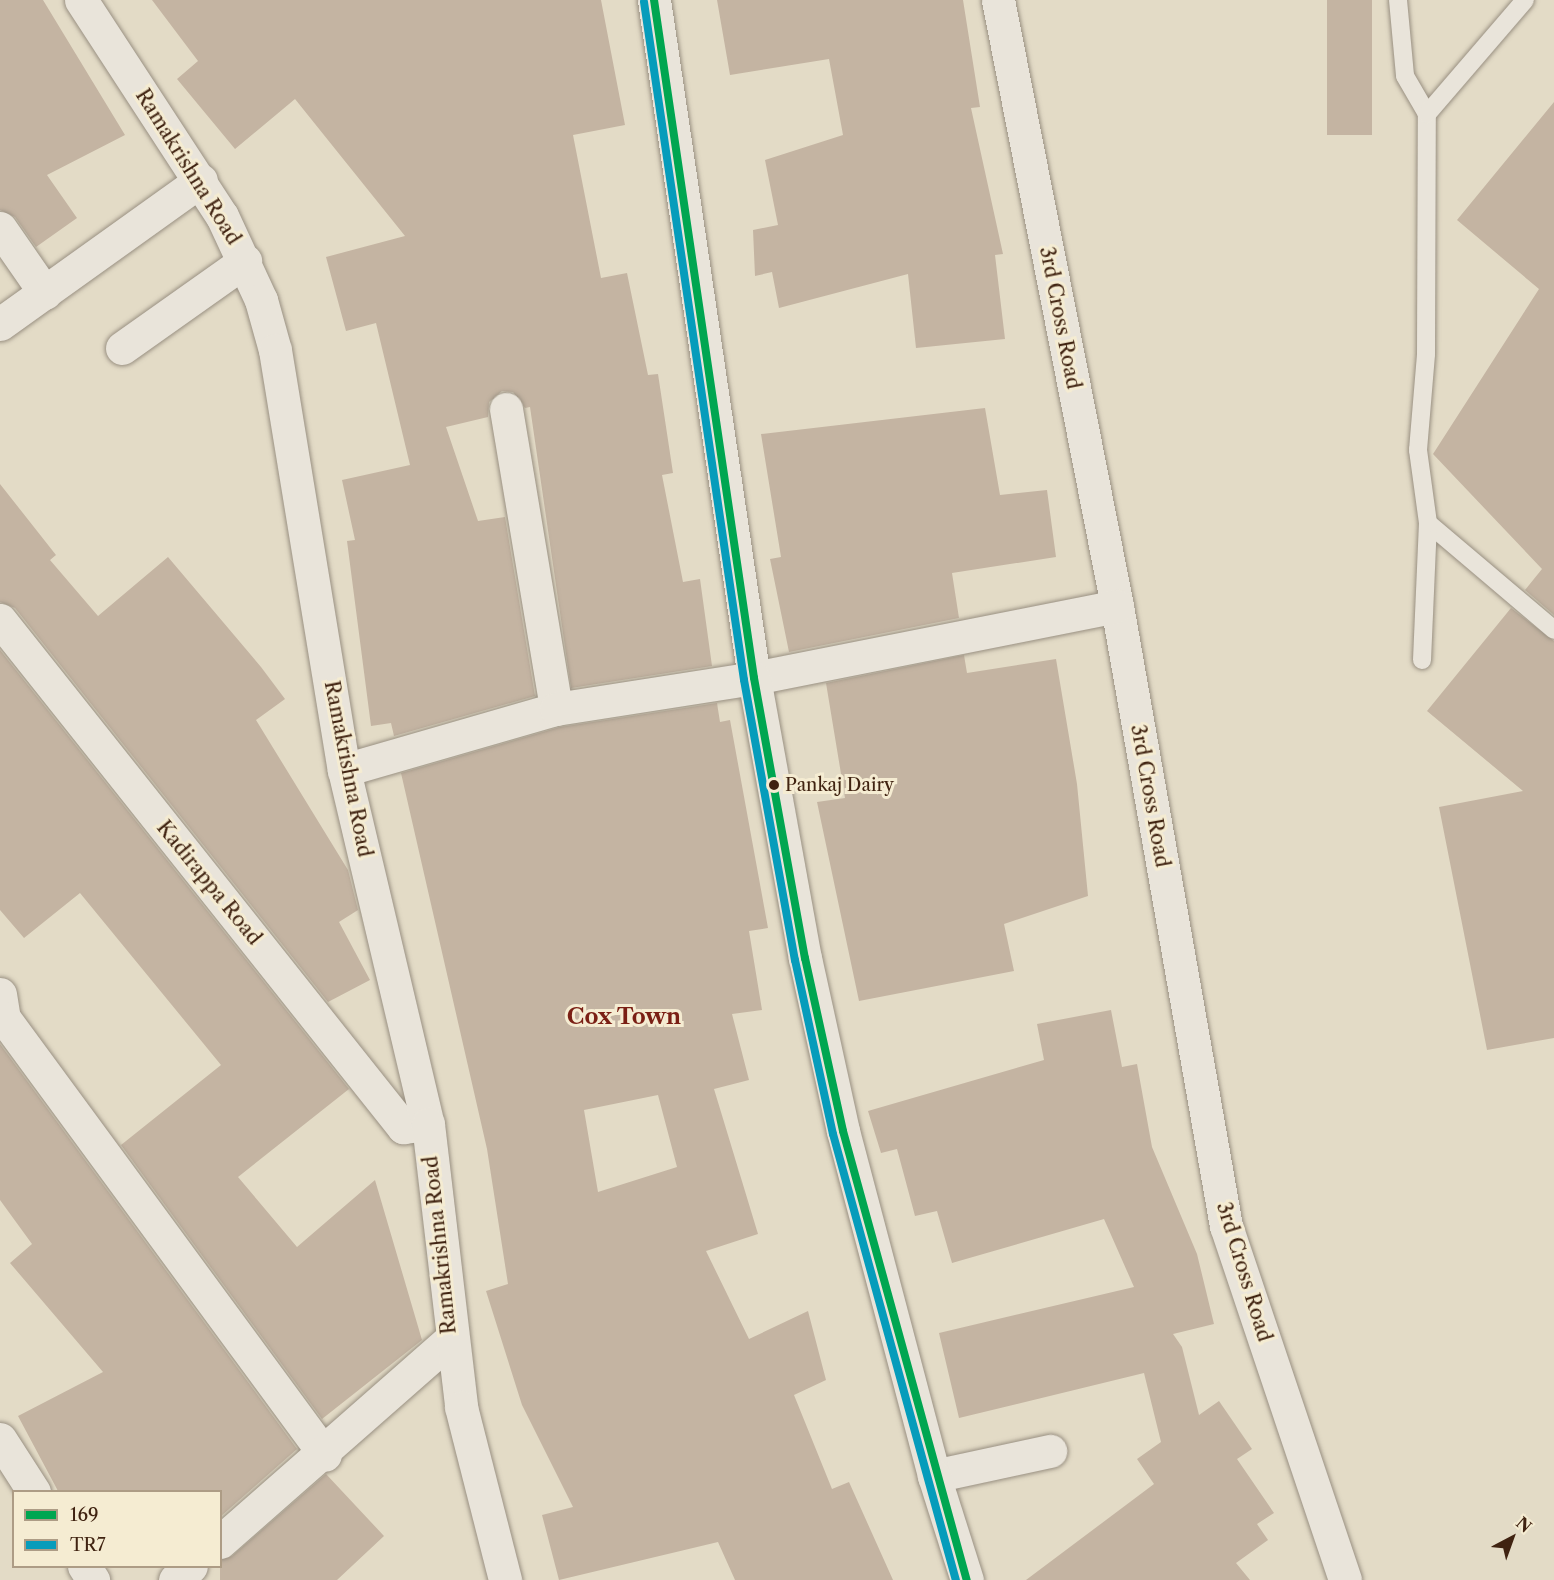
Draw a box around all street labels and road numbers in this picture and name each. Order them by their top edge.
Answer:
street label: Ramakrishna Road [130,85,246,249]
street label: 3rd Cross Road [1034,245,1086,391]
street label: Ramakrishna Road [319,679,377,859]
street label: 3rd Cross Road [1126,723,1174,869]
street label: Kadirappa Road [151,816,267,950]
street label: Ramakrishna Road [419,1154,461,1336]
street label: 3rd Cross Road [1211,1199,1277,1345]

